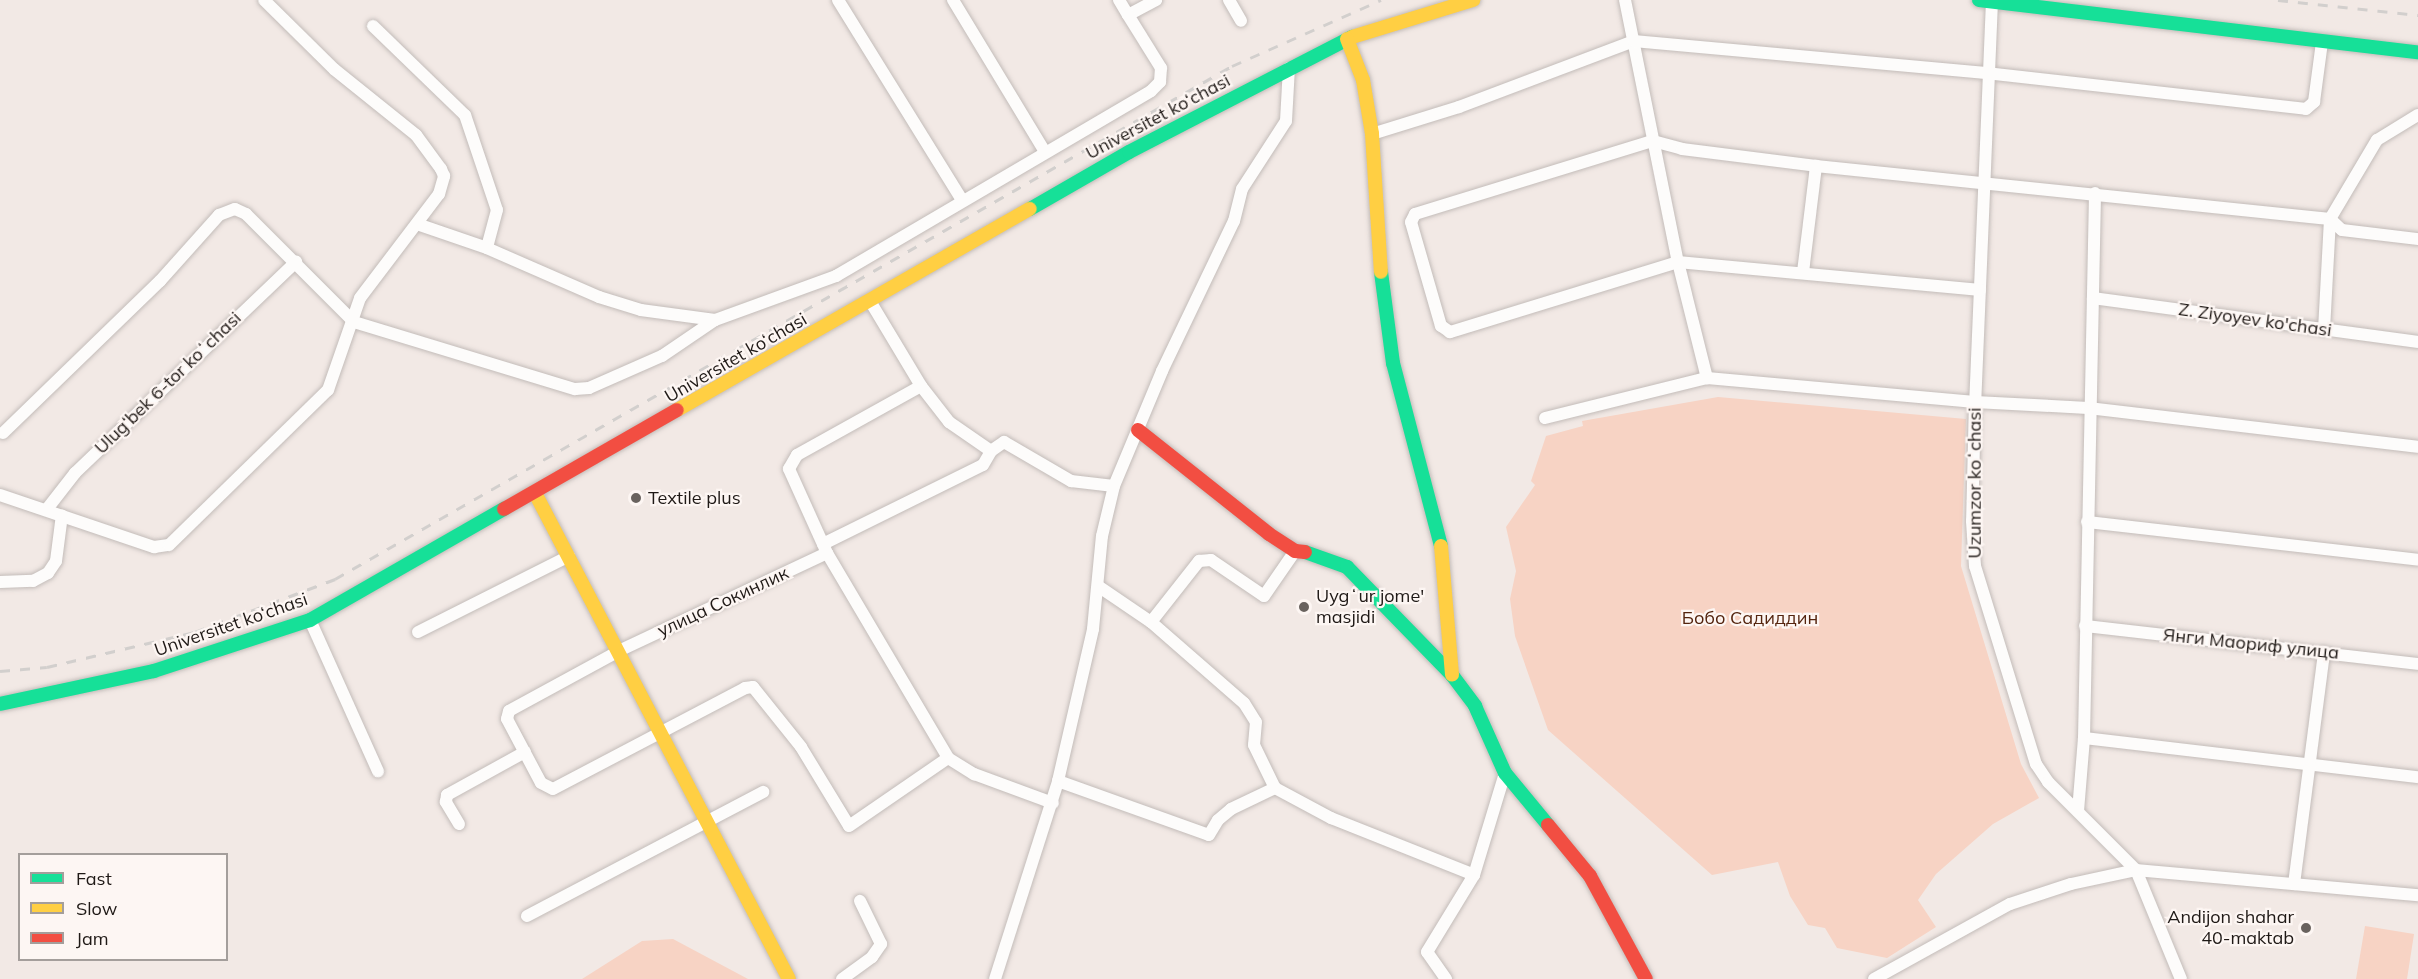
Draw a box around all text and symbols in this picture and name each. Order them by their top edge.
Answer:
street label: Universitet kо‘chasi [1082,70,1234,164]
street label: Z. Ziyoyev ko'chasi [2177,299,2333,341]
street label: Ulug‘bek 6-tor koʻchasi [90,307,246,459]
street label: Universitet kо‘chasi [661,309,811,407]
street label: Uzumzor koʻchasi [1964,407,1986,559]
place label: Textile plus [648,487,741,509]
marker: Textile plus [629,491,643,505]
street label: улица Сокинлик [654,562,792,642]
place label: Uygʻur jome' masjidi [1316,586,1424,628]
street label: Universitet kо‘chasi [152,589,310,661]
marker: Uygʻur jome' masjidi [1297,600,1311,614]
park label: Бобо Садиддин [1682,607,1818,629]
street label: Янги Маориф улица [2162,624,2340,664]
legend [18,853,228,961]
text: Fast [76,867,112,890]
text: Slow [76,897,117,920]
place label: Andijon shahar 40-maktab [2167,907,2294,950]
marker: Andijon shahar 40-maktab [2299,921,2313,935]
text: Jam [76,927,109,950]

